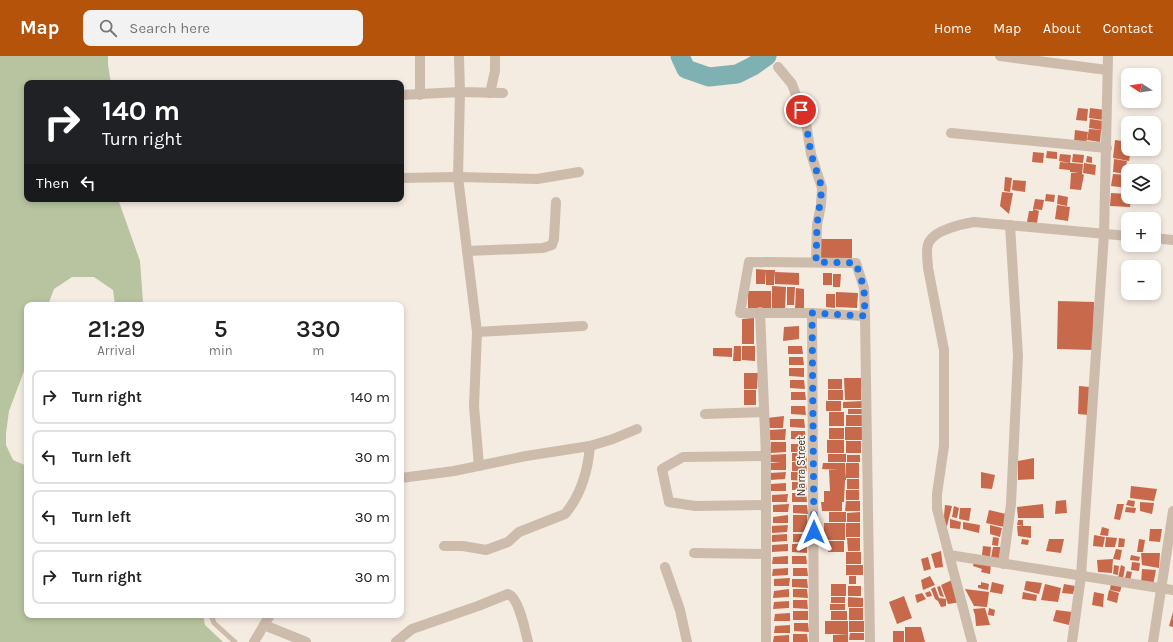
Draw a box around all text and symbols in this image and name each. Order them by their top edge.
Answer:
search box [83,10,363,46]
text: Map [20,17,59,39]
icon: search [97,17,119,39]
text: Search here [129,19,210,37]
text: Home [934,20,971,37]
text: Map [993,20,1021,37]
text: About [1043,20,1081,37]
text: Contact [1103,20,1153,37]
north arrow [1121,68,1161,108]
map controls [1121,68,1161,300]
pin [784,93,818,127]
text: 140 m [102,94,180,127]
icon: right [36,96,88,148]
icon: arrive [790,99,812,121]
button: search [1121,116,1161,156]
text: Turn right [102,128,182,150]
button: layers [1121,164,1161,204]
icon: left [77,172,99,194]
text: Then [36,174,69,192]
button: + [1121,212,1161,252]
button: − [1121,260,1161,300]
text: 21:29 [87,315,145,343]
text: 5 [214,315,228,343]
text: 330 [296,315,340,343]
text: Arrival [97,343,135,358]
text: min [209,343,233,358]
text: m [312,343,324,358]
icon: right [38,386,60,408]
text: Turn right [72,388,142,406]
text: 140 m [350,388,390,406]
street label: Narra Street [795,436,808,496]
icon: left [38,446,60,468]
text: Turn left [72,448,131,466]
text: 30 m [355,448,390,466]
icon: left [38,506,60,528]
text: Turn left [72,508,131,526]
text: 30 m [355,508,390,526]
position arrow [793,511,835,553]
icon: right [38,566,60,588]
text: Turn right [72,568,142,586]
text: 30 m [355,568,390,586]

